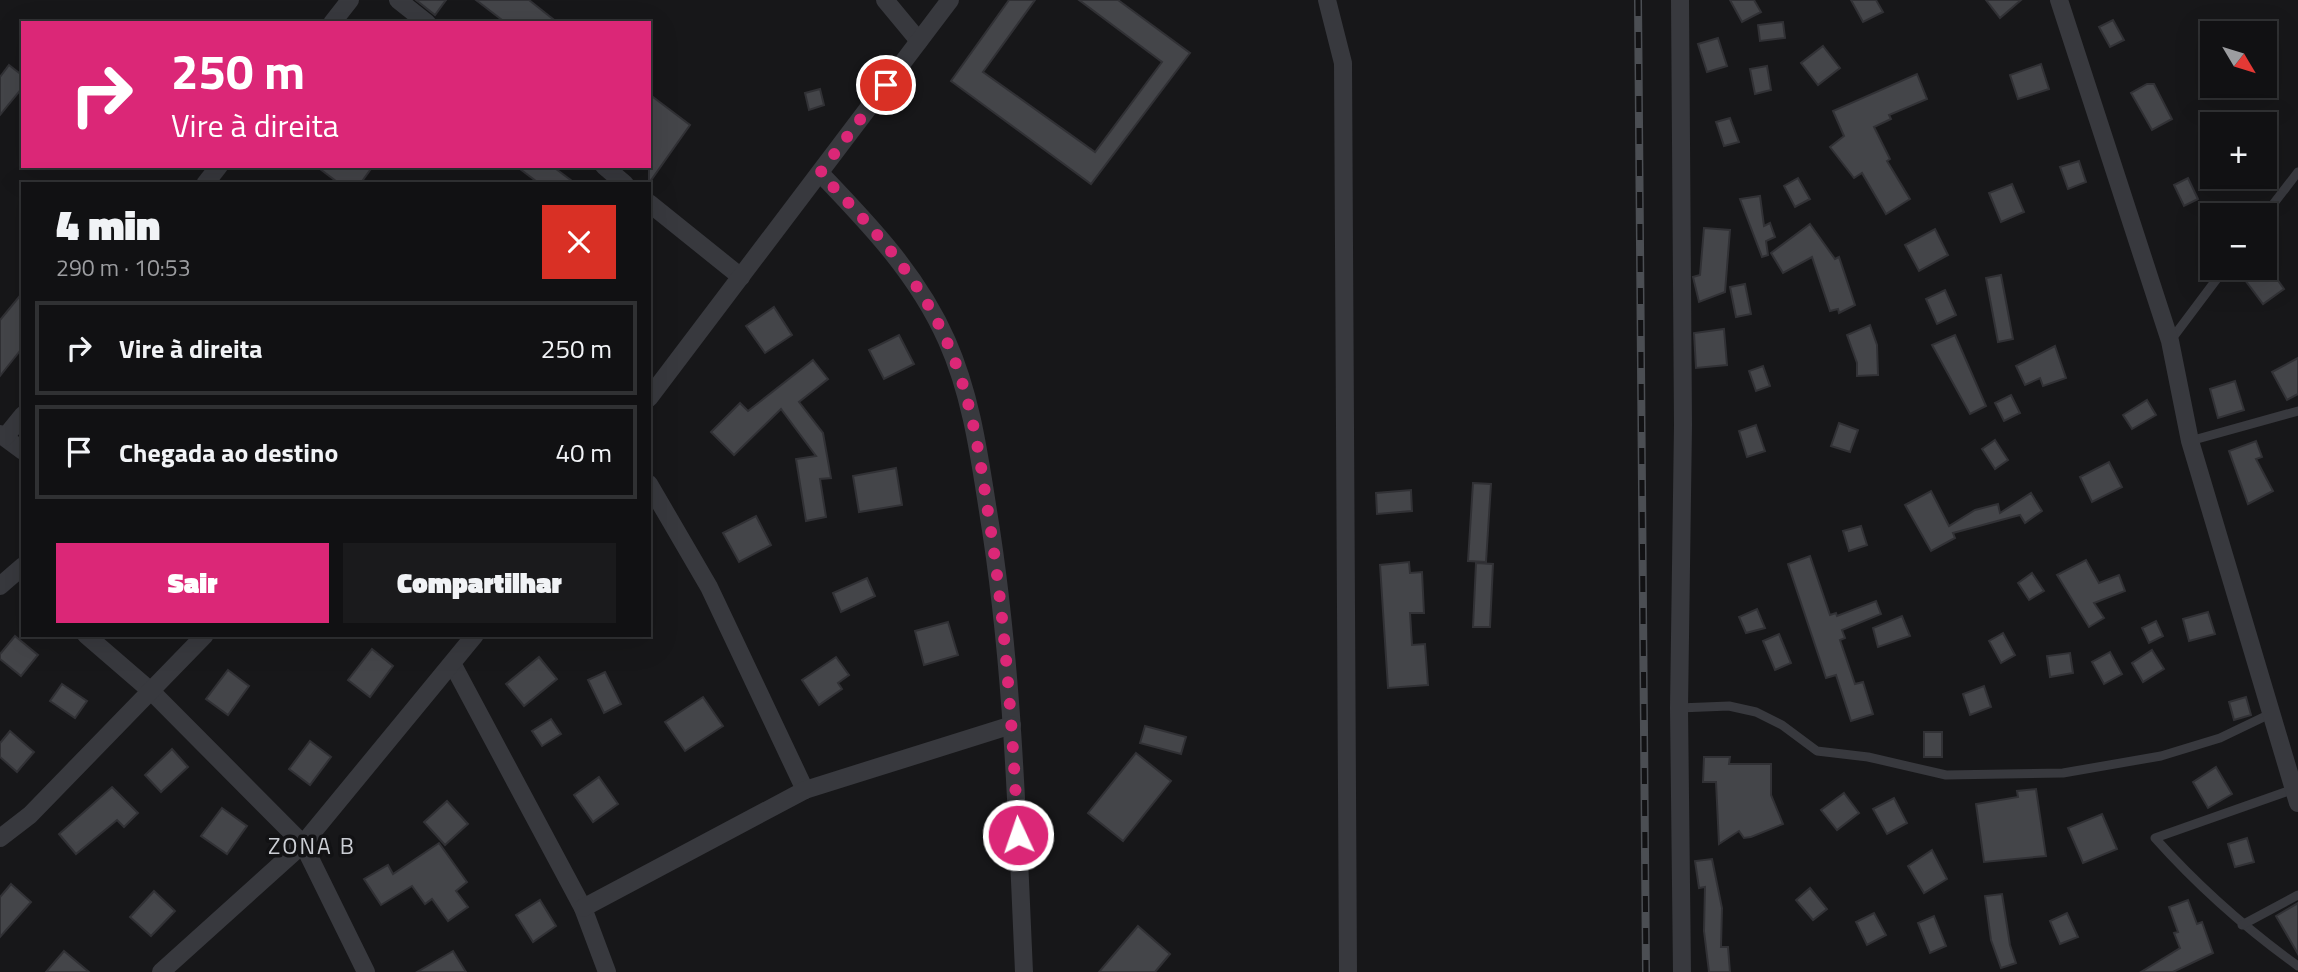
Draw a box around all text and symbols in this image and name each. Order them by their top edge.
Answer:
north arrow [2200,21,2277,98]
map controls [2200,21,2277,280]
text: 250 m [171,33,305,108]
icon: right [56,49,147,140]
pin [856,55,916,115]
icon: arrive [867,66,905,104]
text: Vire à direita [171,101,339,149]
button: + [2200,112,2277,189]
text: 4 min [56,192,160,256]
button: − [2200,203,2277,280]
button: close [542,205,616,279]
text: 290 m · 10:53 [56,250,191,285]
icon: right [60,329,98,367]
text: Vire à direita [119,329,262,368]
text: 250 m [541,329,612,368]
icon: arrive [60,433,98,471]
text: Chegada ao destino [119,433,338,472]
text: 40 m [555,433,612,472]
button: Sair [56,543,329,623]
button: Compartilhar [343,543,616,623]
position arrow [981,798,1055,872]
district label: ZONA B [268,828,356,863]

